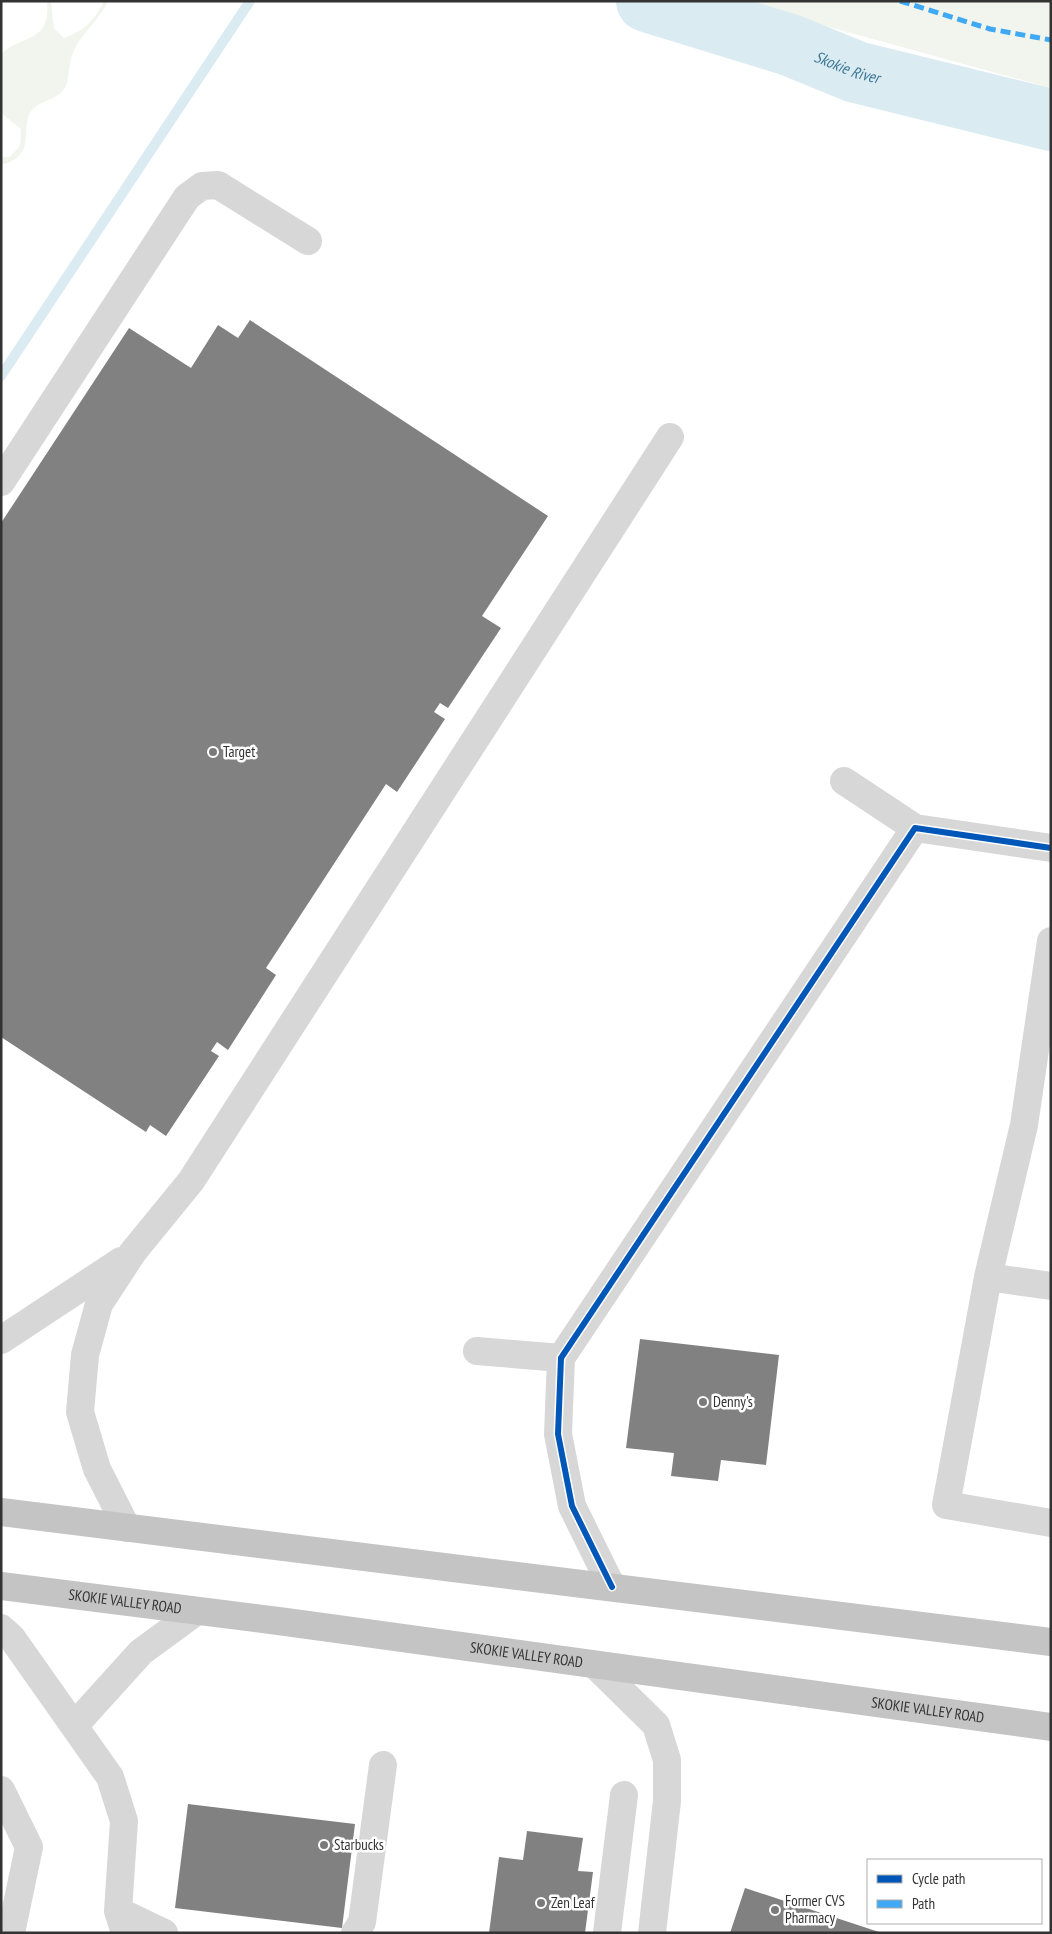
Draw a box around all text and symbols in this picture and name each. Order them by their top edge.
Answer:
water label: Skokie River [812,46,884,88]
place label: Target [223,742,255,761]
marker: Target [207,746,219,758]
place label: Denny's [713,1392,753,1411]
marker: Denny's [697,1396,709,1408]
street label: SKOKIE VALLEY ROAD [67,1585,183,1618]
street label: SKOKIE VALLEY ROAD [469,1637,584,1672]
street label: SKOKIE VALLEY ROAD [870,1692,986,1727]
place label: Starbucks [334,1835,384,1854]
marker: Starbucks [318,1839,330,1851]
legend [867,1859,1042,1924]
text: Cycle path [912,1869,965,1888]
place label: Former CVS Pharmacy [785,1891,845,1927]
place label: Zen Leaf [551,1893,596,1912]
text: Path [912,1894,935,1913]
marker: Zen Leaf [535,1897,547,1909]
marker: Former CVS Pharmacy [769,1904,781,1916]

